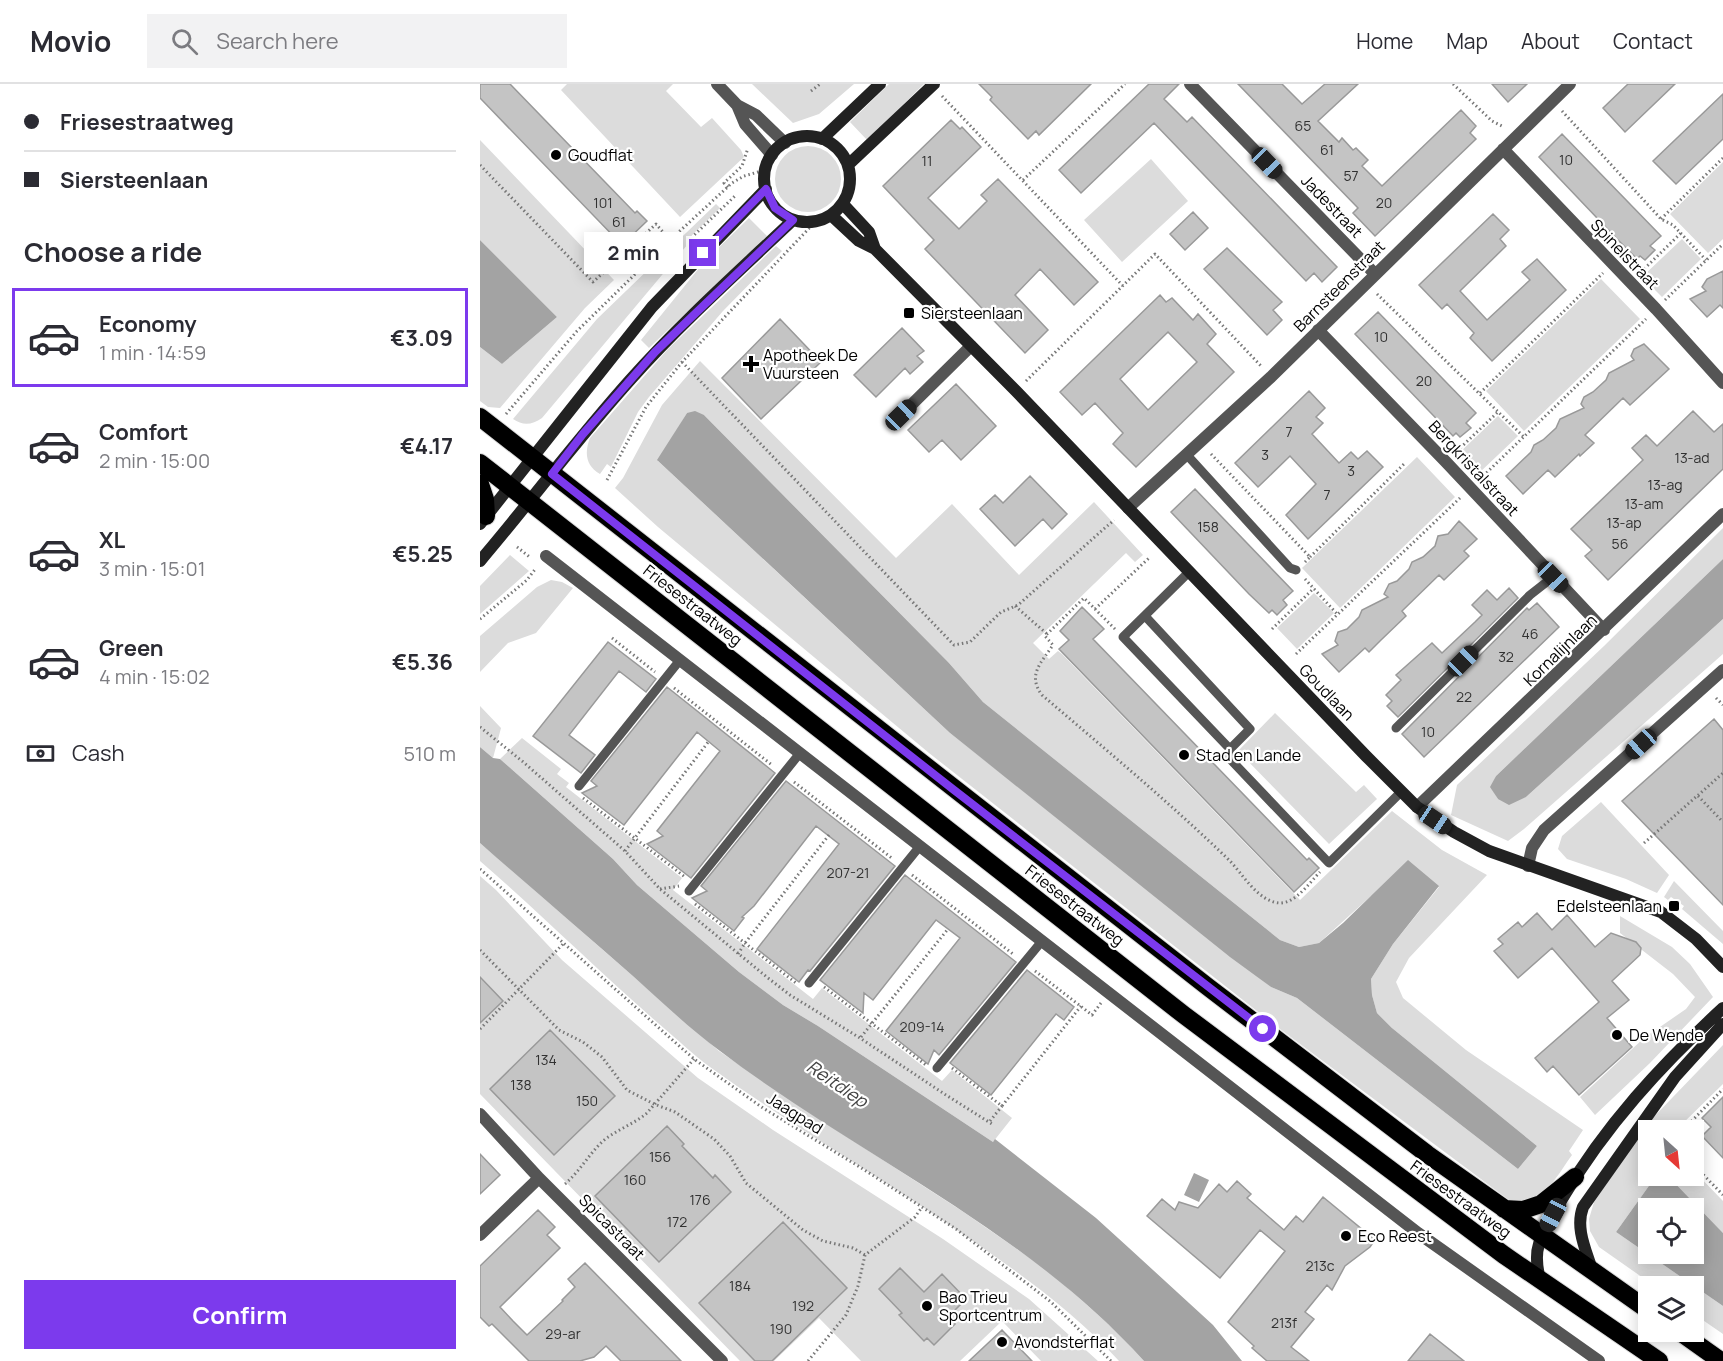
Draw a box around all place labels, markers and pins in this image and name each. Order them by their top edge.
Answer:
place label: Goudflat [568,144,633,166]
marker: Goudflat [549,148,563,162]
place label: Siersteenlaan [921,302,1023,324]
marker: Siersteenlaan [902,306,916,320]
place label: Apotheek De Vuursteen [763,344,858,384]
marker: Apotheek De Vuursteen [744,357,758,371]
place label: Stad en Lande [1196,744,1301,766]
marker: Stad en Lande [1177,748,1191,762]
place label: Edelsteenlaan [1557,895,1662,917]
marker: Edelsteenlaan [1667,899,1681,913]
place label: De Wende [1629,1024,1704,1046]
marker: De Wende [1610,1028,1624,1042]
place label: Eco Reest [1358,1225,1432,1247]
marker: Eco Reest [1339,1229,1353,1243]
place label: Bao Trieu Sportcentrum [939,1286,1042,1326]
marker: Bao Trieu Sportcentrum [920,1299,934,1313]
place label: Avondsterflat [1014,1331,1115,1353]
marker: Avondsterflat [995,1335,1009,1349]

